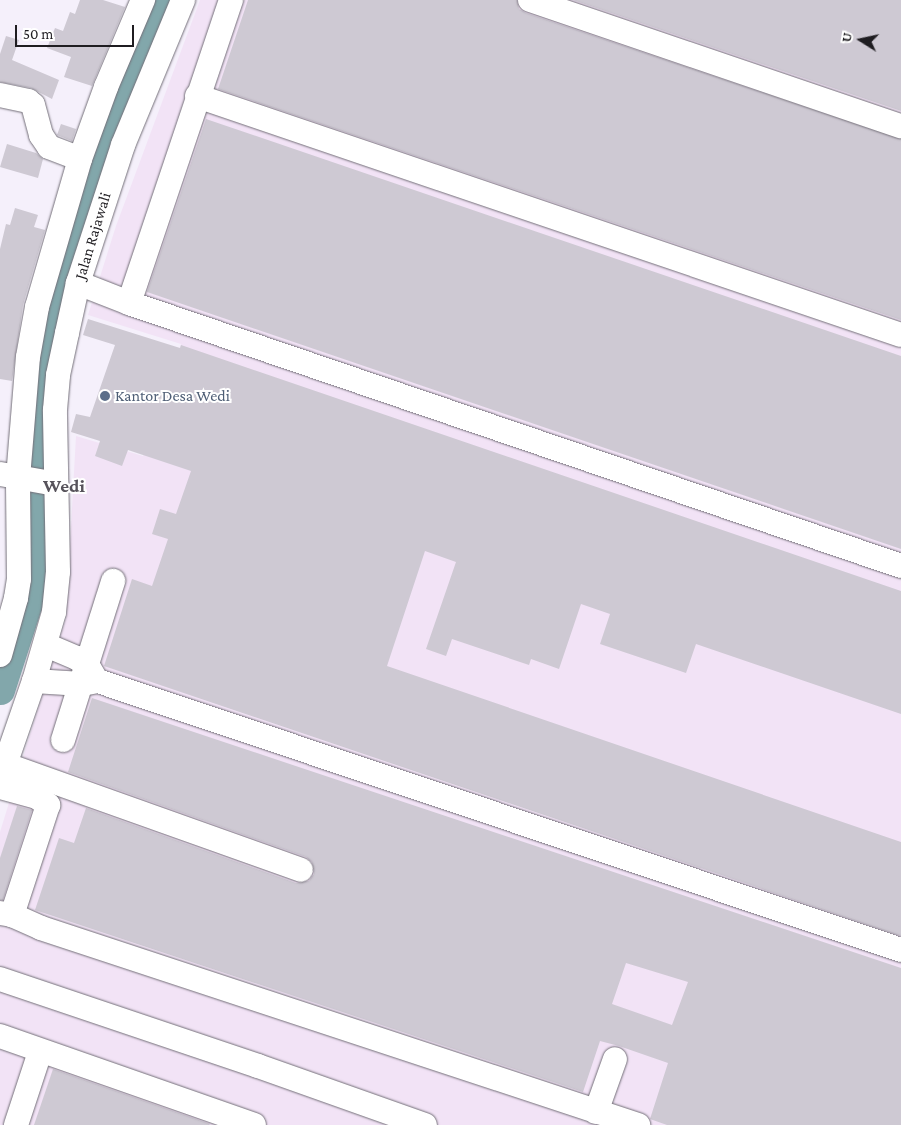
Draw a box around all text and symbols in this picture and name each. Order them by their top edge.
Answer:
scale bar [18,15,136,47]
north arrow [836,15,886,65]
text: 50 m [23,26,53,42]
text: U [838,31,855,44]
street label: Jalan Rajawali [71,190,115,282]
place label: Kantor Desa Wedi [115,386,230,406]
marker: Kantor Desa Wedi [99,390,111,402]
district label: Wedi [43,475,85,497]

